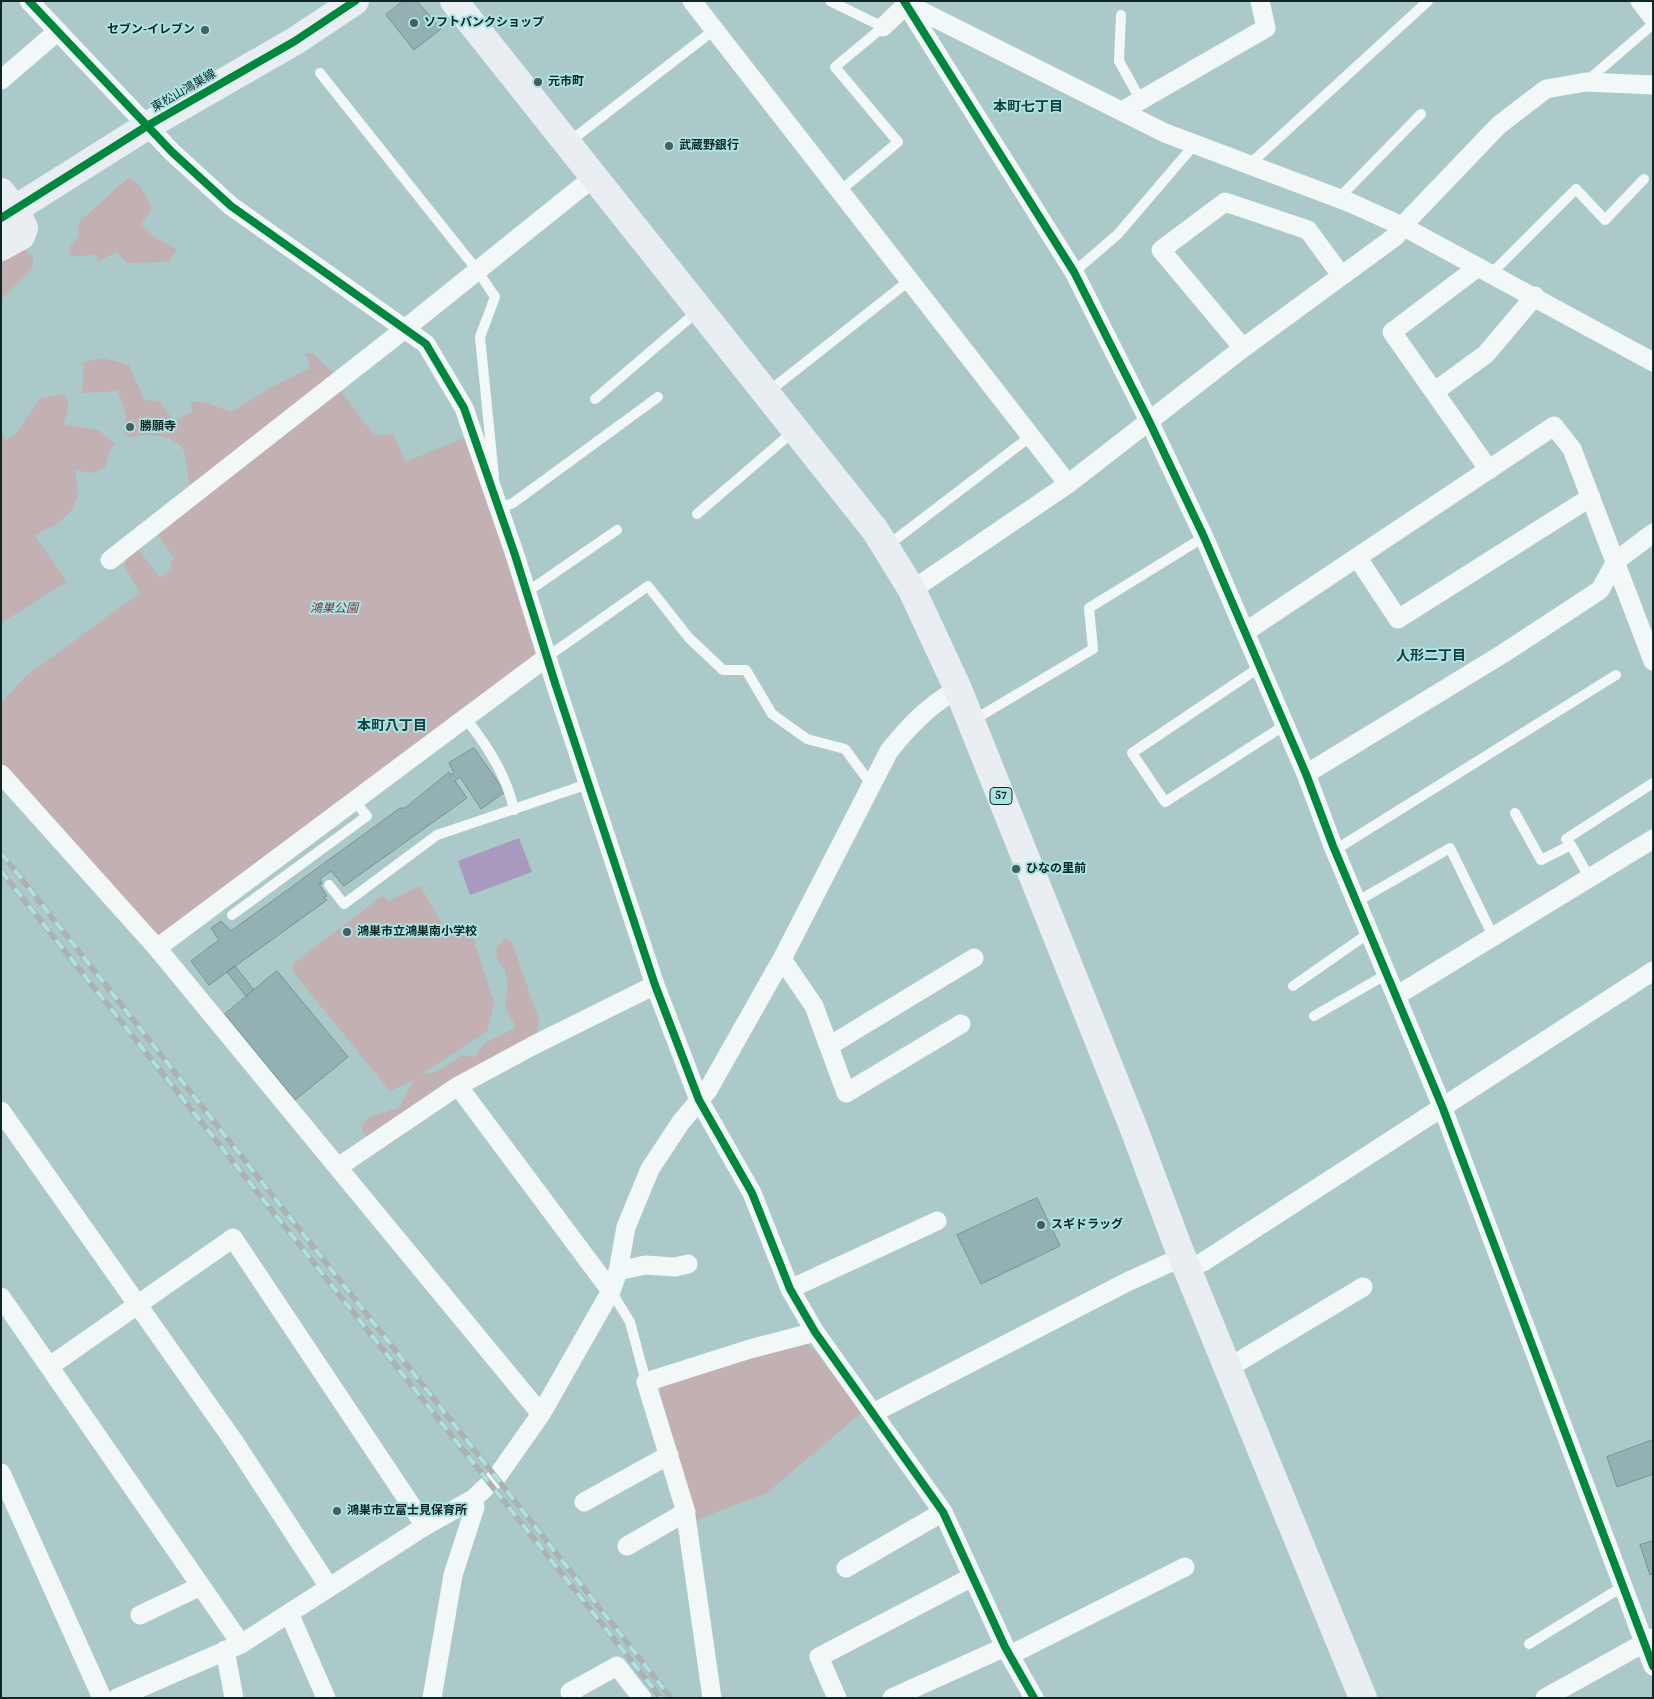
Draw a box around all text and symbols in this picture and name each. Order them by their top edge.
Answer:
place label: ソフトバンクショップ [424,16,544,30]
marker: ソフトバンクショップ [408,17,420,29]
place label: セブン-イレブン [107,23,195,37]
marker: セブン-イレブン [199,24,211,36]
street label: 東松山鴻巣線 [149,67,219,115]
place label: 元市町 [548,75,584,89]
marker: 元市町 [532,76,544,88]
district label: 本町七丁目 [993,99,1063,115]
place label: 武蔵野銀行 [679,139,739,153]
marker: 武蔵野銀行 [663,140,675,152]
place label: 勝願寺 [140,420,176,434]
marker: 勝願寺 [124,421,136,433]
park label: 鴻巣公園 [310,602,358,616]
district label: 人形二丁目 [1396,648,1466,664]
district label: 本町八丁目 [357,718,427,734]
road number: 57 [990,788,1012,804]
place label: ひなの里前 [1026,862,1086,876]
marker: ひなの里前 [1010,863,1022,875]
place label: 鴻巣市立鴻巣南小学校 [357,925,477,939]
marker: 鴻巣市立鴻巣南小学校 [341,926,353,938]
place label: スギドラッグ [1051,1218,1123,1232]
marker: スギドラッグ [1035,1219,1047,1231]
place label: 鴻巣市立富士見保育所 [347,1504,467,1518]
marker: 鴻巣市立富士見保育所 [331,1505,343,1517]

